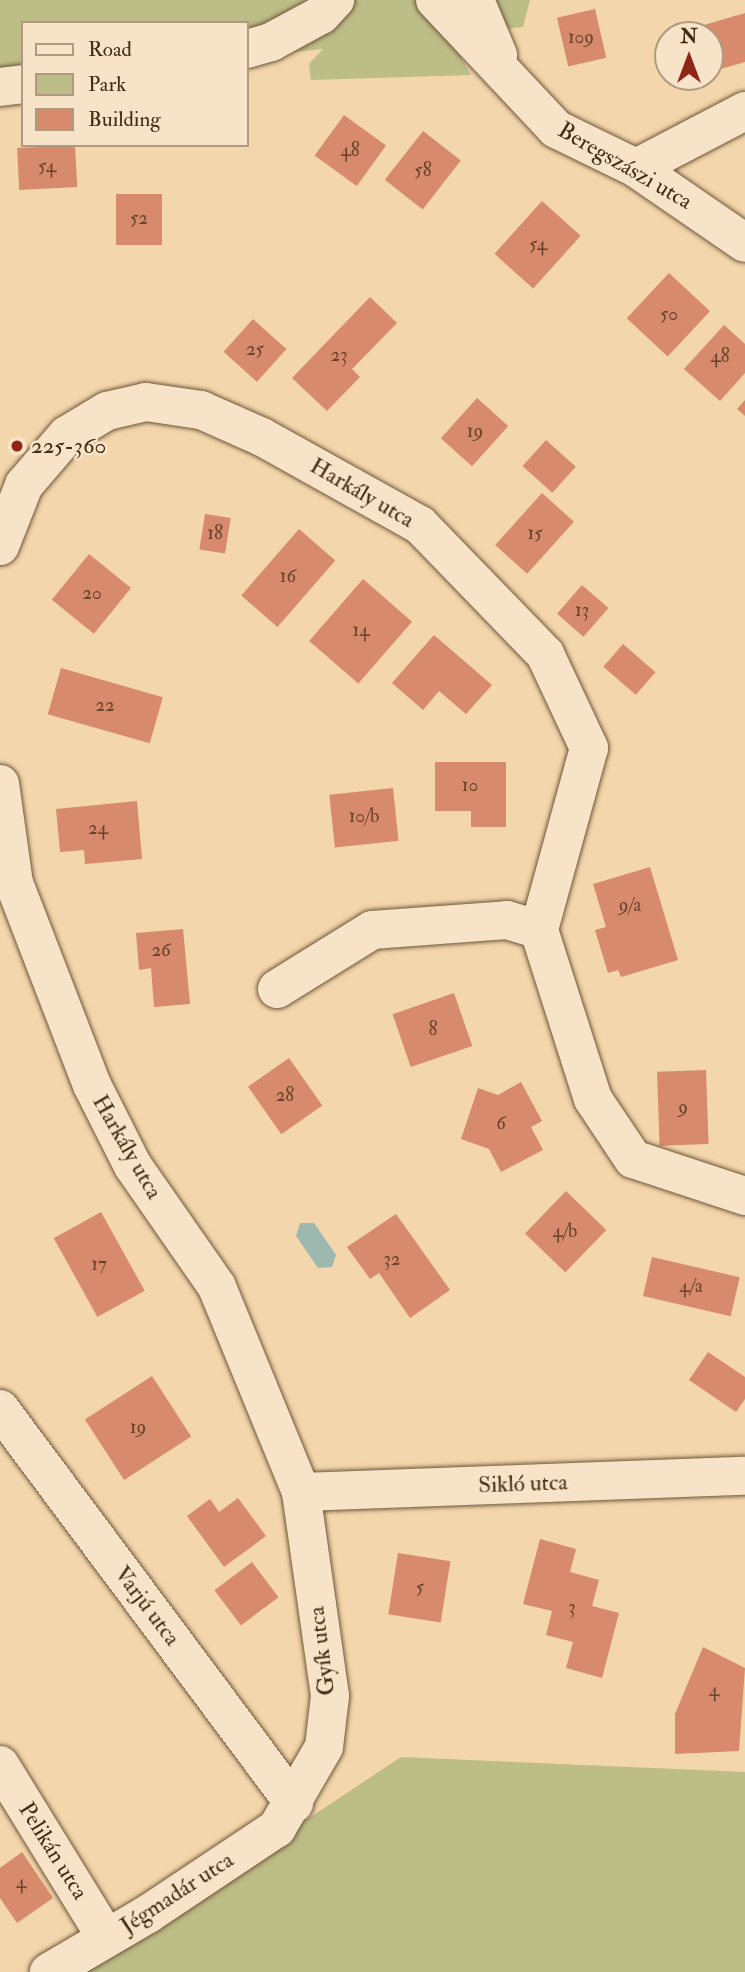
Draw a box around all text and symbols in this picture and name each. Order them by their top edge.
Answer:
legend [21,21,248,147]
north arrow [654,21,724,91]
text: N [680,25,698,49]
house number: 109 [568,27,594,49]
text: Road [88,36,132,63]
text: Park [88,71,126,98]
text: Building [88,106,161,133]
street label: Beregszászi utca [553,116,697,216]
house number: 48 [340,140,360,162]
house number: 54 [38,156,56,178]
house number: 58 [414,160,432,182]
house number: 52 [130,208,148,230]
house number: 54 [529,234,547,256]
house number: 50 [660,304,678,326]
house number: 25 [246,339,264,361]
house number: 23 [331,345,347,367]
house number: 48 [710,346,730,368]
house number: 19 [467,421,483,443]
place label: 225-360 [31,432,106,460]
marker: 225-360 [9,438,25,454]
street label: Harkály utca [305,452,419,534]
house number: 18 [207,523,223,545]
house number: 15 [527,523,543,545]
house number: 16 [280,566,296,588]
house number: 20 [82,583,102,605]
house number: 13 [575,600,589,622]
house number: 14 [352,620,370,642]
house number: 22 [95,695,115,717]
house number: 10 [462,775,478,797]
house number: 10/b [349,806,379,828]
house number: 24 [88,818,108,840]
house number: 9/a [619,895,641,917]
house number: 26 [151,940,171,962]
house number: 8 [429,1019,437,1041]
house number: 28 [276,1085,294,1107]
street label: Harkály utca [86,1090,168,1204]
house number: 9 [678,1097,688,1119]
house number: 6 [496,1113,506,1135]
house number: 4/b [553,1221,577,1243]
house number: 32 [384,1249,400,1271]
house number: 17 [91,1254,107,1276]
house number: 4/a [679,1276,703,1298]
house number: 19 [130,1417,146,1439]
street label: Sikló utca [478,1469,568,1499]
street label: Varjú utca [108,1561,186,1651]
house number: 5 [416,1577,424,1599]
house number: 3 [568,1597,576,1619]
street label: Gyík utca [303,1605,341,1697]
house number: 4 [709,1680,719,1702]
street label: Pelikán utca [12,1797,94,1905]
street label: Jégmadár utca [115,1846,239,1940]
house number: 4 [16,1872,26,1894]

